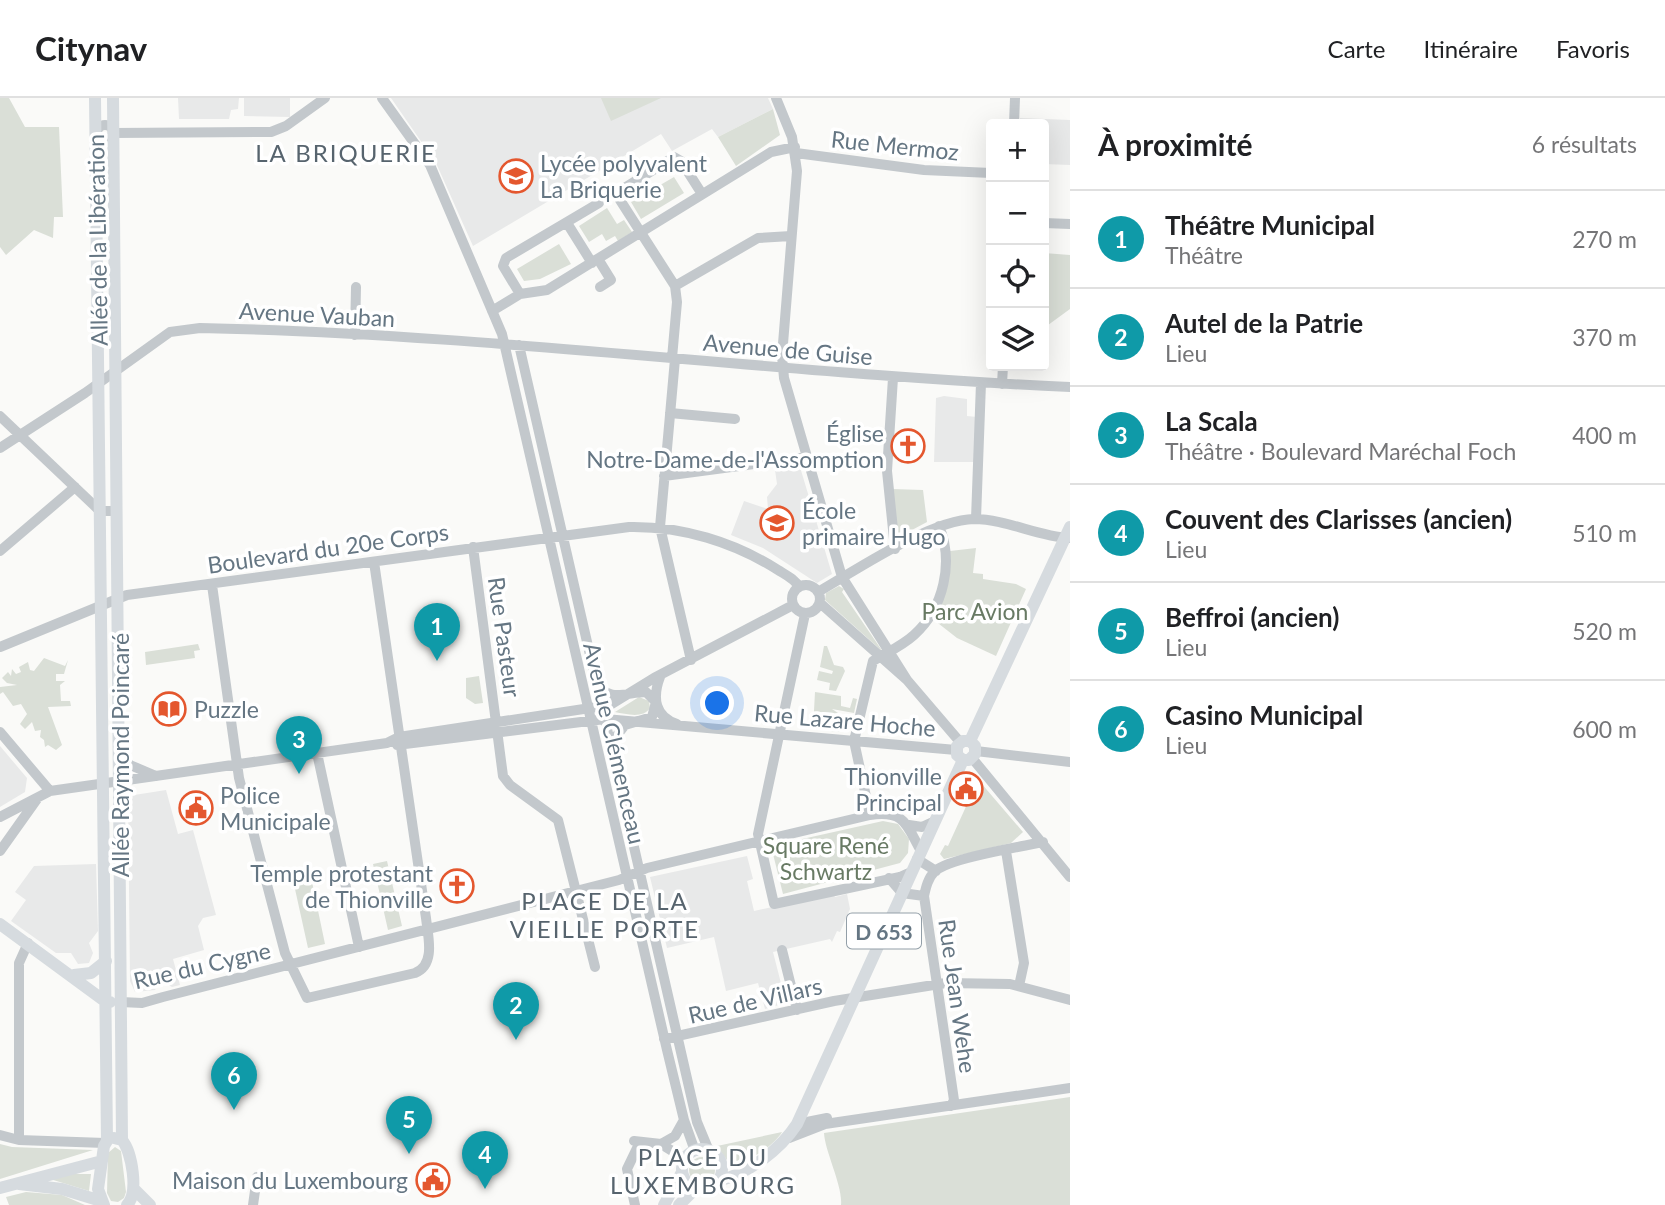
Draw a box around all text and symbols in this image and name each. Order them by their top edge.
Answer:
text: Citynav [35,28,147,68]
text: Carte [1328,34,1386,63]
text: Itinéraire [1424,34,1518,63]
text: Favoris [1556,34,1630,63]
map controls [986,119,1049,371]
button: + [986,119,1049,182]
street label: Rue Mermoz [830,124,960,166]
text: À proximité [1098,126,1253,162]
text: 6 résultats [1532,130,1637,158]
street label: Allée de la Libération [81,134,113,346]
district label: LA BRIQUERIE [255,138,437,167]
place label: Lycée polyvalent La Briquerie [540,149,708,203]
school or university icon: Lycée polyvalent La Briquerie [497,157,535,195]
button: − [986,182,1049,245]
text: Théâtre Municipal [1165,209,1375,241]
text: 1 [1114,225,1128,253]
text: 270 m [1572,225,1637,253]
text: Théâtre [1165,241,1243,269]
button: locate [986,245,1049,308]
street label: Avenue Vauban [238,296,396,332]
text: Autel de la Patrie [1165,307,1363,339]
button: layers [986,308,1049,371]
text: 2 [1114,323,1128,351]
text: 370 m [1572,323,1637,351]
street label: Avenue de Guise [702,328,874,370]
text: Lieu [1165,339,1207,367]
text: La Scala [1165,405,1258,437]
place label: Église Notre-Dame-de-l'Assomption [586,419,884,473]
text: 3 [1114,421,1128,449]
text: 400 m [1572,421,1637,449]
church icon: Église Notre-Dame-de-l'Assomption [889,427,927,465]
text: Théâtre · Boulevard Maréchal Foch [1165,437,1516,465]
place label: École primaire Hugo [802,496,946,550]
text: Couvent des Clarisses (ancien) [1165,503,1512,535]
school or university icon: École primaire Hugo [758,504,796,542]
street label: Boulevard du 20e Corps [206,517,450,579]
text: 4 [1114,519,1128,547]
text: 510 m [1572,519,1637,547]
text: Lieu [1165,535,1207,563]
street label: Rue Pasteur [483,575,527,700]
park label: Parc Avion [922,597,1028,625]
text: Beffroi (ancien) [1165,601,1339,633]
pin: 1 [414,603,460,661]
text: 5 [1114,617,1128,645]
text: 520 m [1572,617,1637,645]
street label: Allée Raymond Poincaré [106,633,134,877]
text: Lieu [1165,633,1207,661]
street label: Avenue Clémenceau [578,639,652,847]
your location [700,686,734,720]
library icon: Puzzle [150,690,188,728]
place label: Puzzle [194,695,259,723]
street label: Rue Lazare Hoche [753,698,937,742]
text: Casino Municipal [1165,699,1363,731]
text: 6 [1114,715,1128,743]
text: 600 m [1572,715,1637,743]
pin: 3 [276,716,322,774]
text: Lieu [1165,731,1207,759]
place label: Thionville Principal [844,762,942,816]
public building icon: Thionville Principal [947,770,985,808]
place label: Police Municipale [220,781,331,835]
public building icon: Police Municipale [177,789,215,827]
park label: Square René Schwartz [763,831,889,885]
place label: Temple protestant de Thionville [250,859,434,913]
church icon: Temple protestant de Thionville [438,867,476,905]
district label: PLACE DE LA VIEILLE PORTE [510,886,700,943]
road number: D 653 [847,914,921,948]
street label: Rue Jean Wehe [933,917,983,1075]
street label: Rue du Cygne [131,936,273,994]
street label: Rue de Villars [685,971,825,1029]
pin: 2 [493,982,539,1040]
pin: 6 [211,1052,257,1110]
pin: 5 [386,1096,432,1154]
pin: 4 [462,1131,508,1189]
district label: PLACE DU LUXEMBOURG [610,1142,796,1199]
public building icon: Maison du Luxembourg [414,1161,452,1199]
place label: Maison du Luxembourg [172,1166,408,1194]

